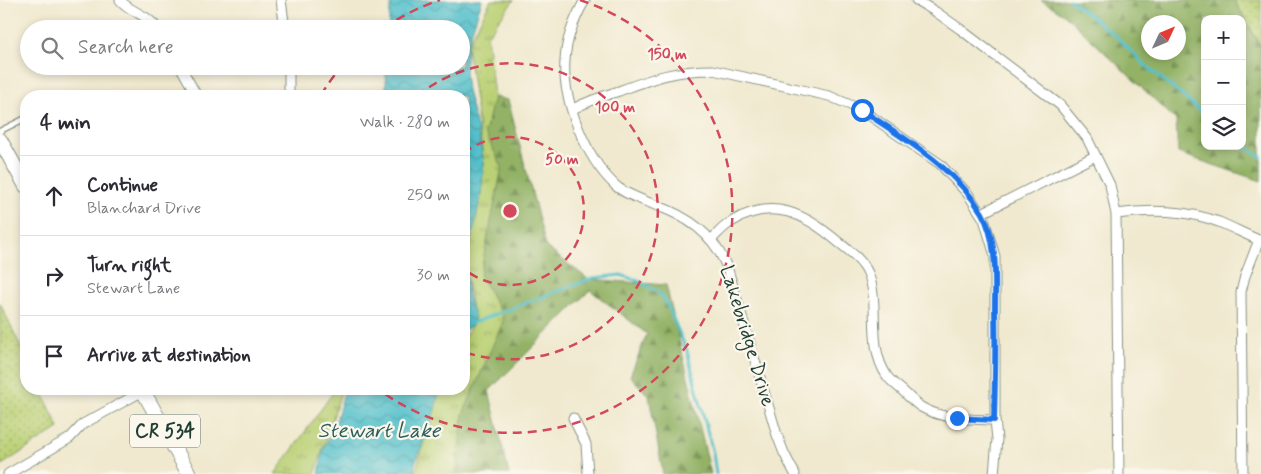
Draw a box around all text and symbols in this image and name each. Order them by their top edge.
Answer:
north arrow [1141,15,1186,60]
map controls [1201,15,1246,150]
button: + [1201,15,1246,60]
search box [20,20,470,75]
icon: search [38,34,66,62]
text: Search here [78,35,174,60]
text: 150 m [647,45,687,65]
button: − [1201,60,1246,105]
text: 100 m [595,98,635,118]
route start [851,99,874,122]
button: layers [1201,105,1246,150]
text: 4 min [40,109,91,137]
text: Walk · 280 m [360,112,450,133]
text: 50 m [545,150,579,170]
text: Continue [87,173,158,198]
icon: ahead [40,182,68,210]
text: 250 m [407,185,450,206]
text: Blanchard Drive [87,198,201,219]
centre of rings [501,202,519,220]
text: Turn right [87,253,171,278]
icon: right [40,262,68,290]
street label: Lakebridge Drive [712,262,781,410]
text: 30 m [417,265,450,286]
text: Stewart Lane [87,278,180,299]
icon: arrive [40,342,68,370]
text: Arrive at destination [87,343,251,368]
route end [946,407,969,430]
road number: CR 534 [130,414,200,448]
water label: Stewart Lake [318,417,442,445]

